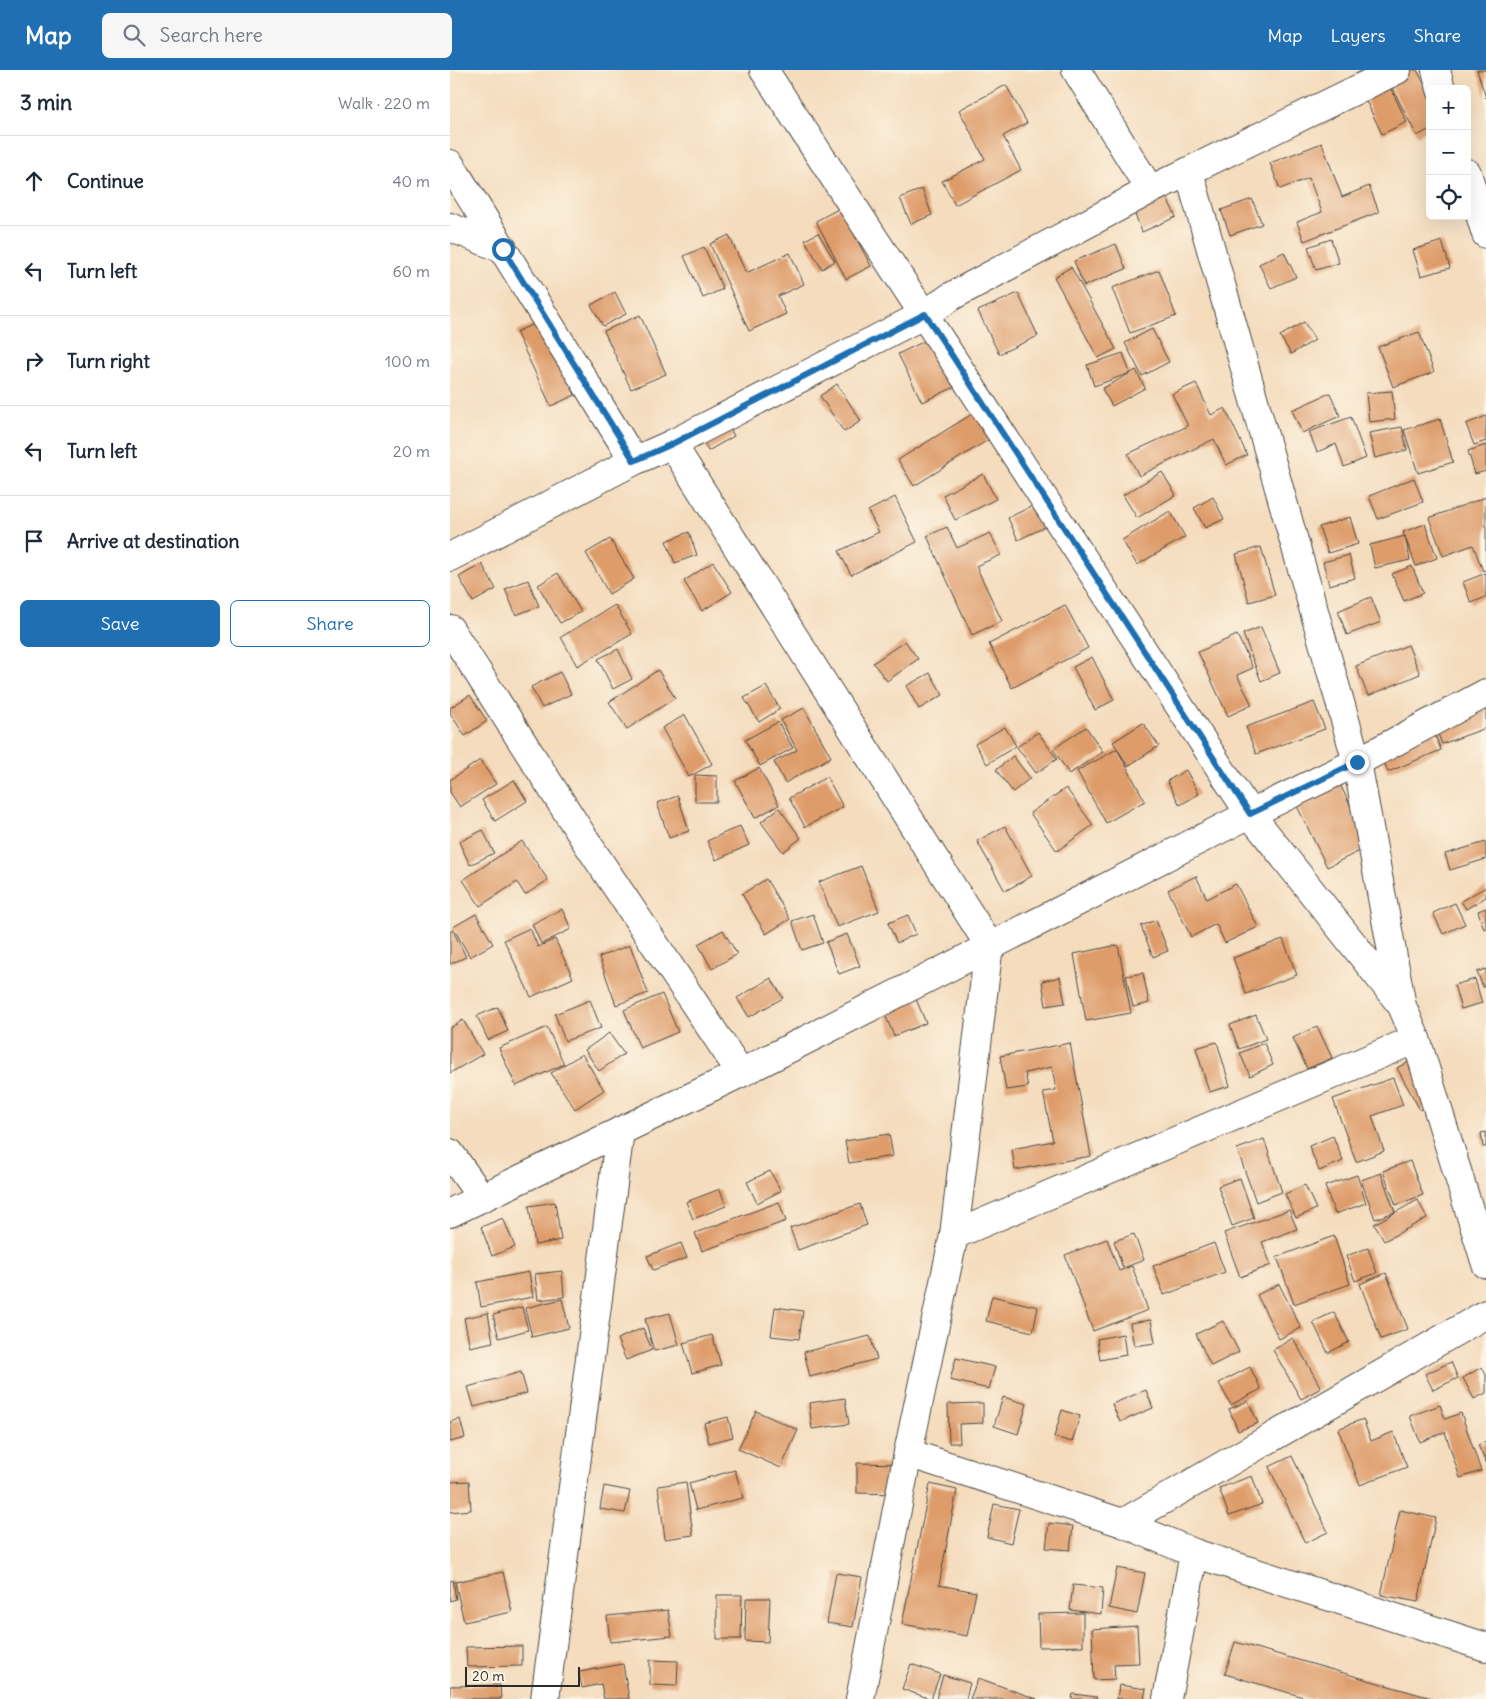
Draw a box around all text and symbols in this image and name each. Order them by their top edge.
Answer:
search box [102,13,452,58]
text: Map [25,20,72,50]
icon: search [120,21,148,49]
text: Search here [160,23,263,47]
text: Map [1267,24,1302,47]
text: Layers [1330,24,1386,47]
text: Share [1414,24,1461,47]
map controls [1426,85,1471,220]
button: + [1426,85,1471,130]
text: 3 min [20,89,72,116]
text: Walk · 220 m [338,93,430,113]
button: − [1426,130,1471,175]
icon: ahead [20,167,48,195]
text: Continue [67,169,144,193]
text: 40 m [392,171,430,191]
button: locate [1426,175,1471,220]
route start [492,238,515,261]
icon: left [20,257,48,285]
text: Turn left [67,259,137,283]
text: 60 m [392,261,430,281]
icon: right [20,347,48,375]
text: Turn right [67,349,150,373]
text: 100 m [385,351,430,371]
icon: left [20,437,48,465]
text: Turn left [67,439,137,463]
text: 20 m [393,441,430,461]
icon: arrive [20,527,48,555]
text: Arrive at destination [67,529,240,553]
button: Save [20,600,220,647]
button: Share [230,600,430,647]
route end [1346,751,1369,774]
scale bar [465,1664,580,1687]
text: 20 m [472,1667,505,1685]

